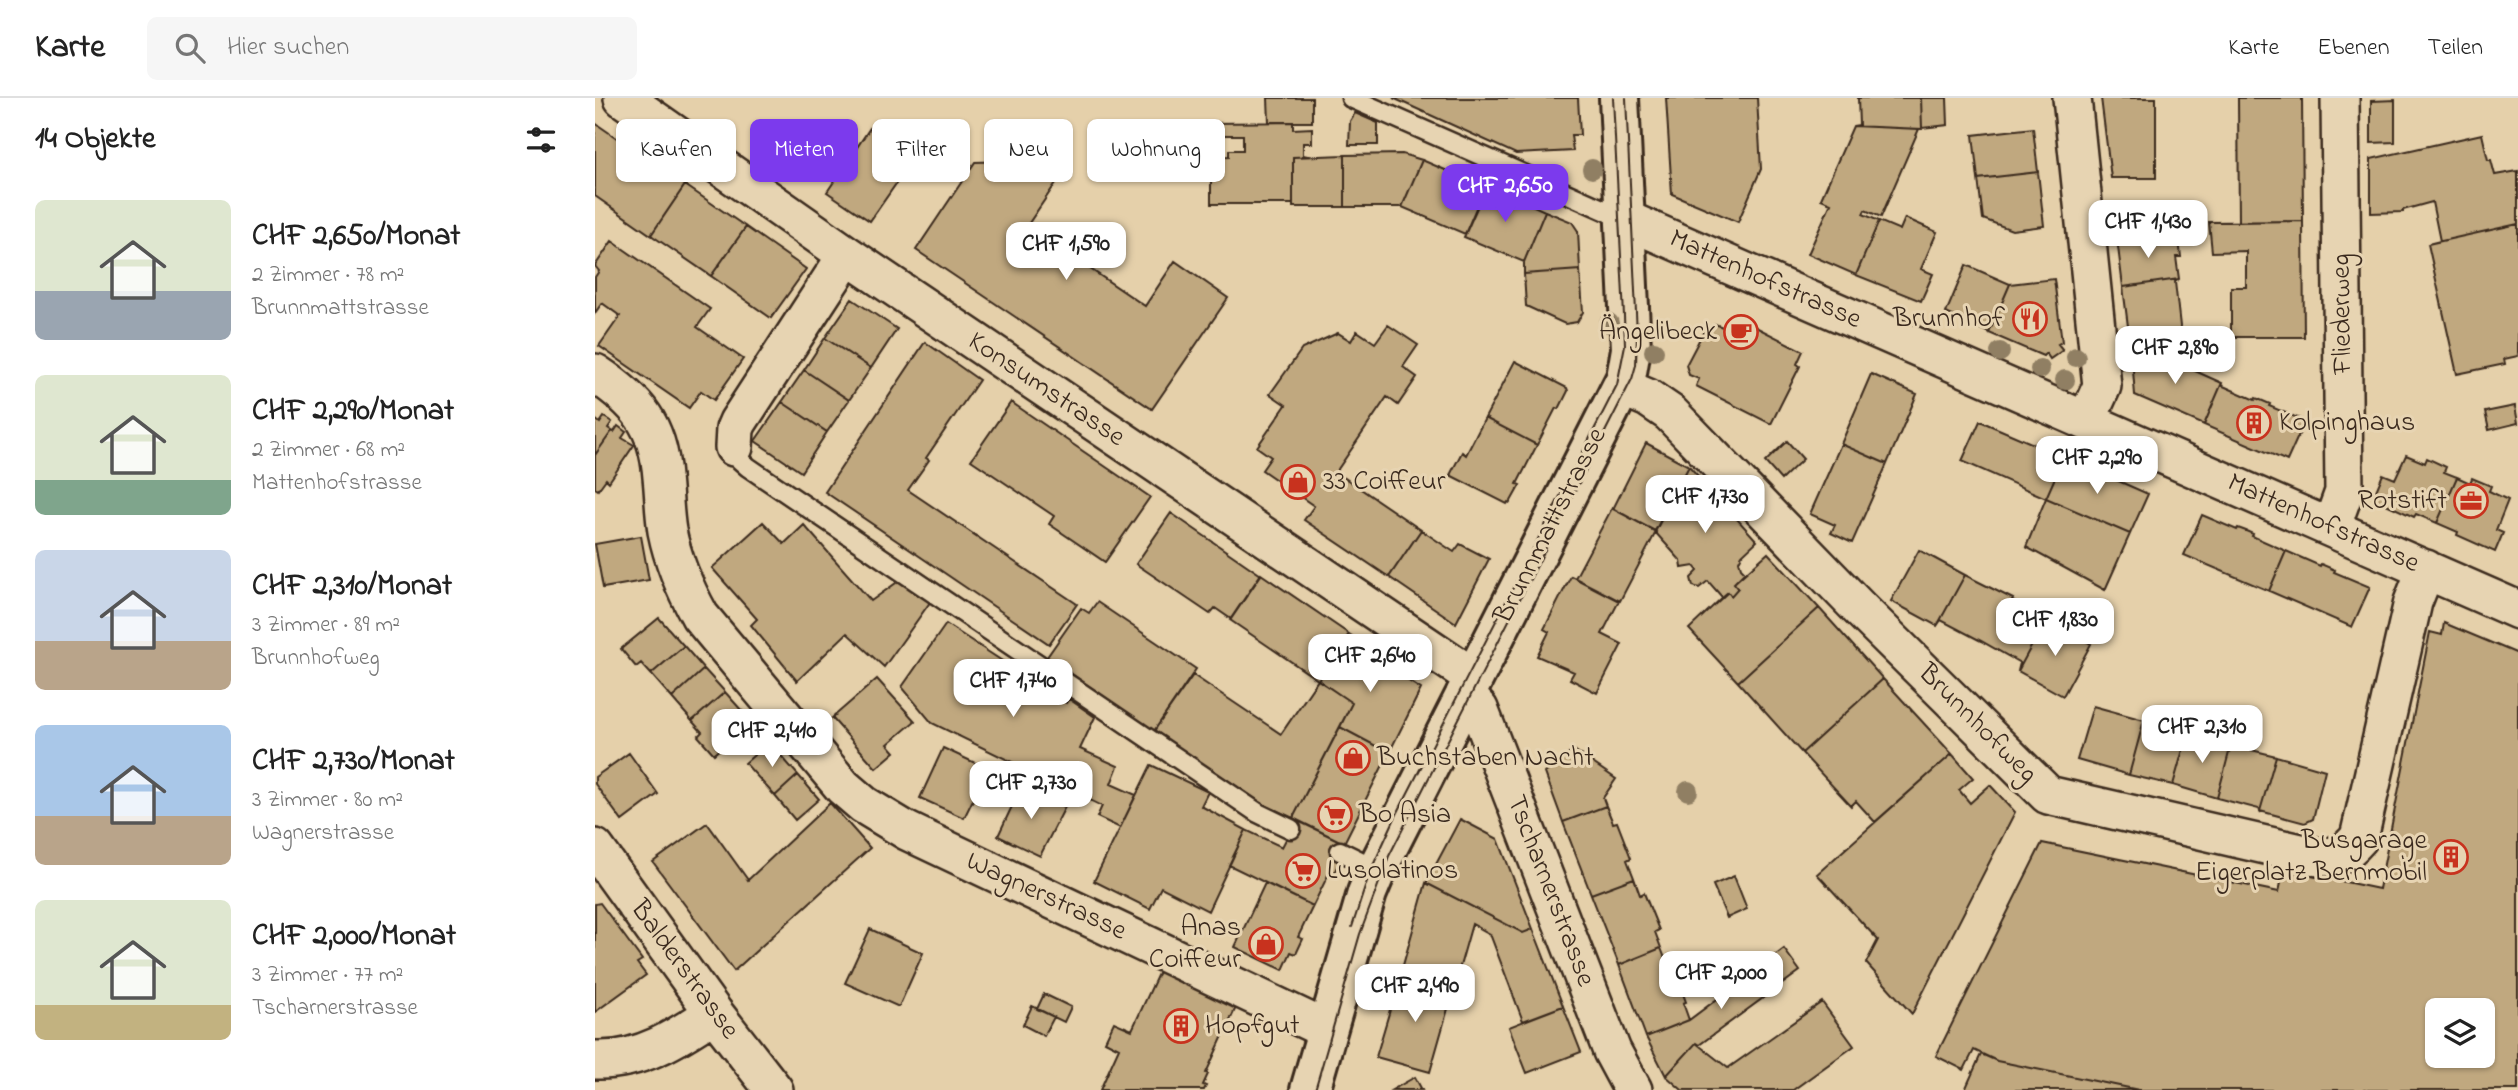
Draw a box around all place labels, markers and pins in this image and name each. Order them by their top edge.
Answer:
pin: CHF 2,650 [1425,164,1585,224]
pin: CHF 1,430 [2068,200,2228,260]
pin: CHF 1,590 [986,222,1146,282]
place label: Brunnhof [1892,299,2005,340]
restaurant icon: Brunnhof [2011,300,2049,338]
place label: Ängelibeck [1599,312,1718,353]
cafe icon: Ängelibeck [1722,313,1760,351]
pin: CHF 2,890 [2095,327,2255,386]
place label: Kolpinghaus [2279,403,2415,444]
building icon: Kolpinghaus [2235,404,2273,442]
pin: CHF 2,290 [2017,436,2177,496]
place label: 33 Coiffeur [1323,462,1446,503]
shop icon: 33 Coiffeur [1279,463,1317,501]
pin: CHF 1,730 [1625,476,1785,535]
place label: Rotstift [2358,481,2447,522]
office icon: Rotstift [2452,482,2490,520]
pin: CHF 1,830 [1975,598,2135,658]
pin: CHF 2,640 [1290,634,1450,694]
pin: CHF 1,740 [933,660,1093,719]
pin: CHF 2,310 [2122,706,2282,765]
pin: CHF 2,410 [692,710,852,769]
place label: Buchstaben Nacht [1376,738,1594,779]
shop icon: Buchstaben Nacht [1334,739,1372,777]
pin: CHF 2,730 [951,762,1111,821]
place label: Bo Asia [1358,795,1451,836]
supermarket icon: Bo Asia [1316,796,1354,834]
place label: Busgarage Eigerplatz Bernmobil [2195,821,2427,894]
building icon: Busgarage Eigerplatz Bernmobil [2432,838,2470,876]
place label: Lusolatinos [1327,851,1458,892]
supermarket icon: Lusolatinos [1284,852,1322,890]
place label: Anas Coiffeur [1149,908,1241,981]
shop icon: Anas Coiffeur [1247,925,1285,963]
pin: CHF 2,000 [1641,951,1801,1011]
pin: CHF 2,490 [1335,964,1495,1024]
place label: Hopfgut [1205,1006,1299,1047]
building icon: Hopfgut [1162,1007,1200,1045]

